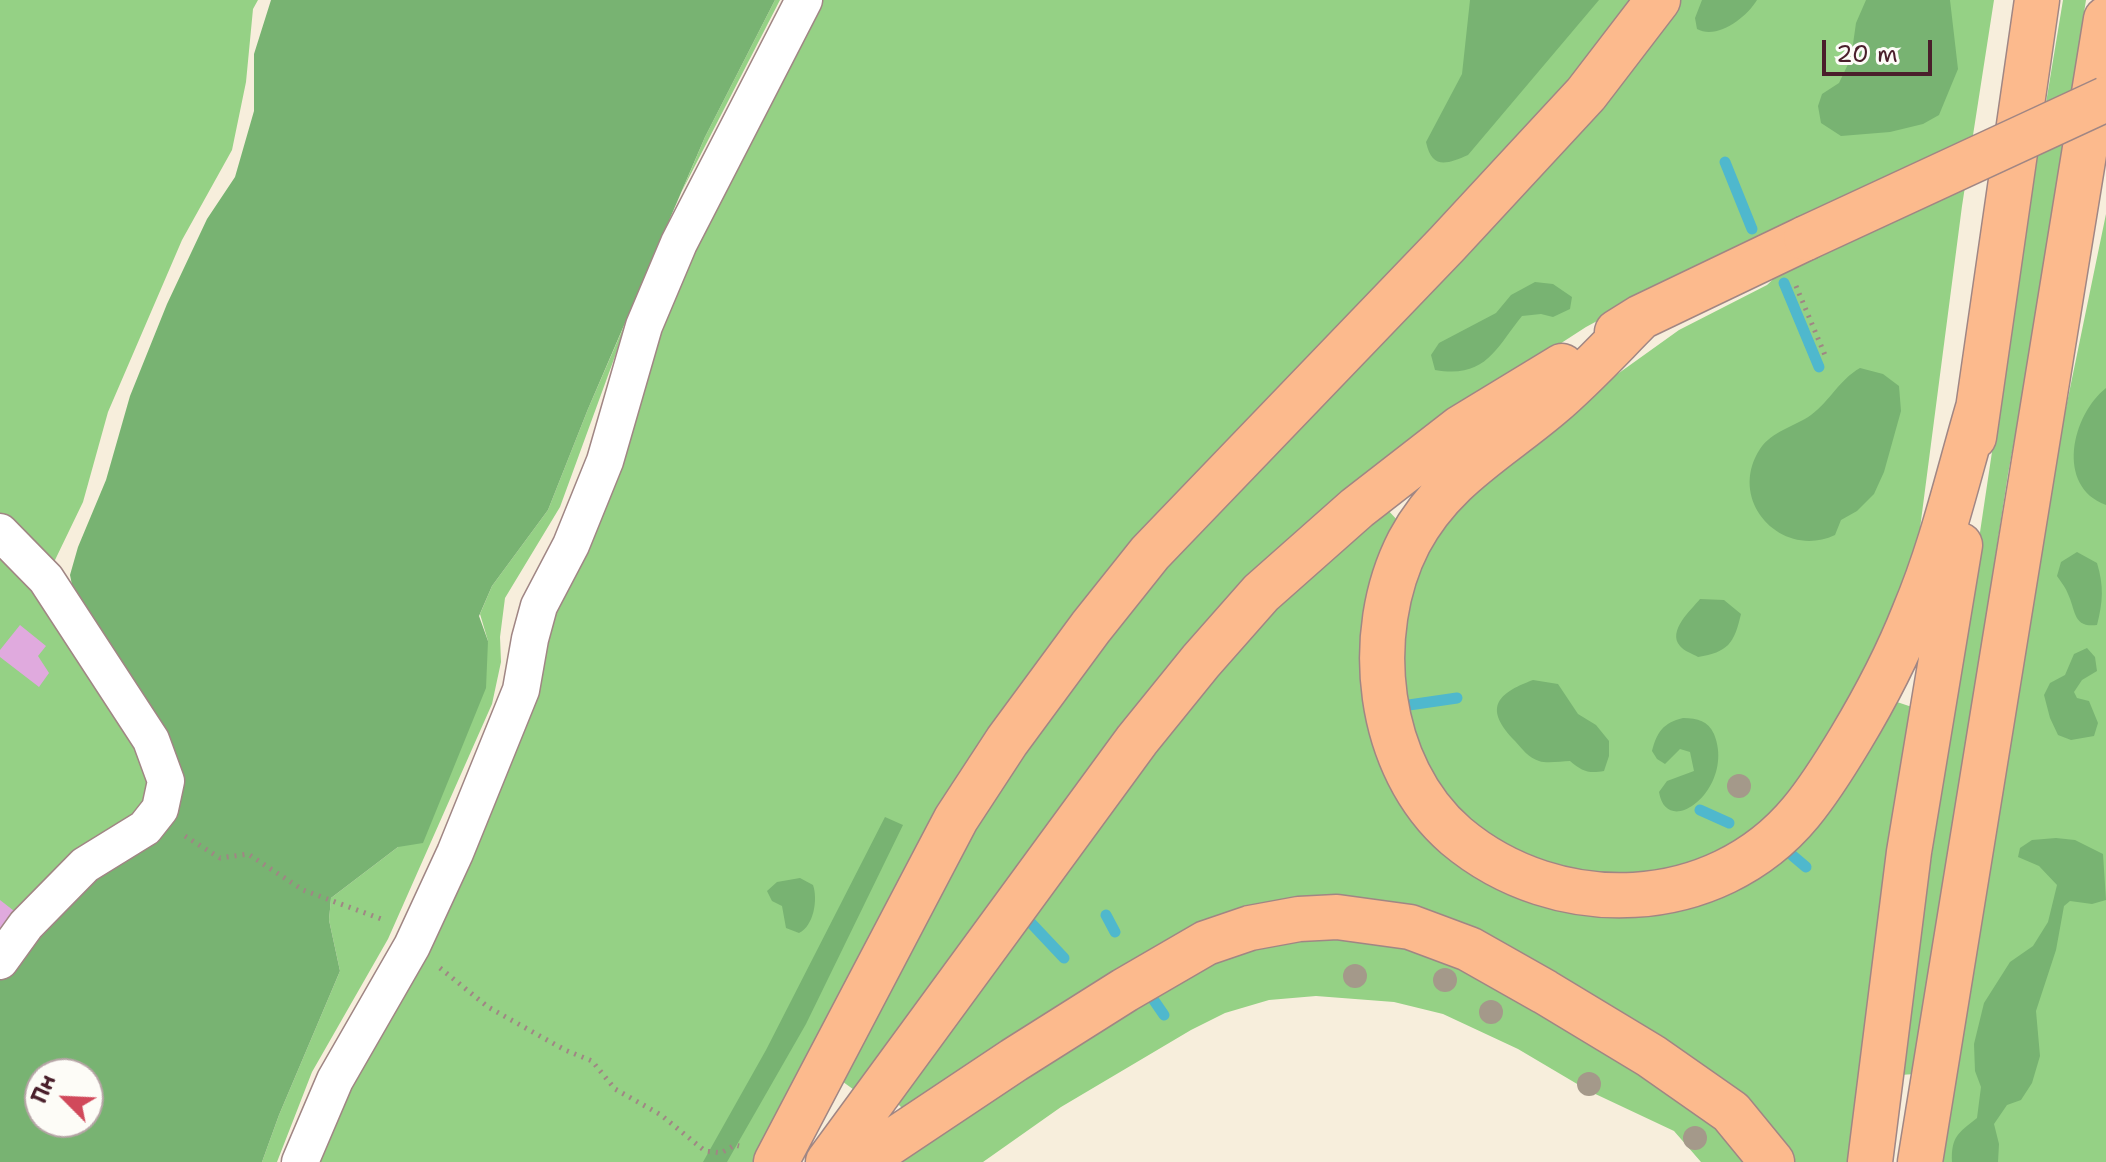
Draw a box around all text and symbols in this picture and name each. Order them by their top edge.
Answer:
scale bar [1826,24,1936,74]
text: 20 m [1836,38,1898,70]
north arrow [24,1058,104,1138]
text: Пн [24,1070,63,1108]

